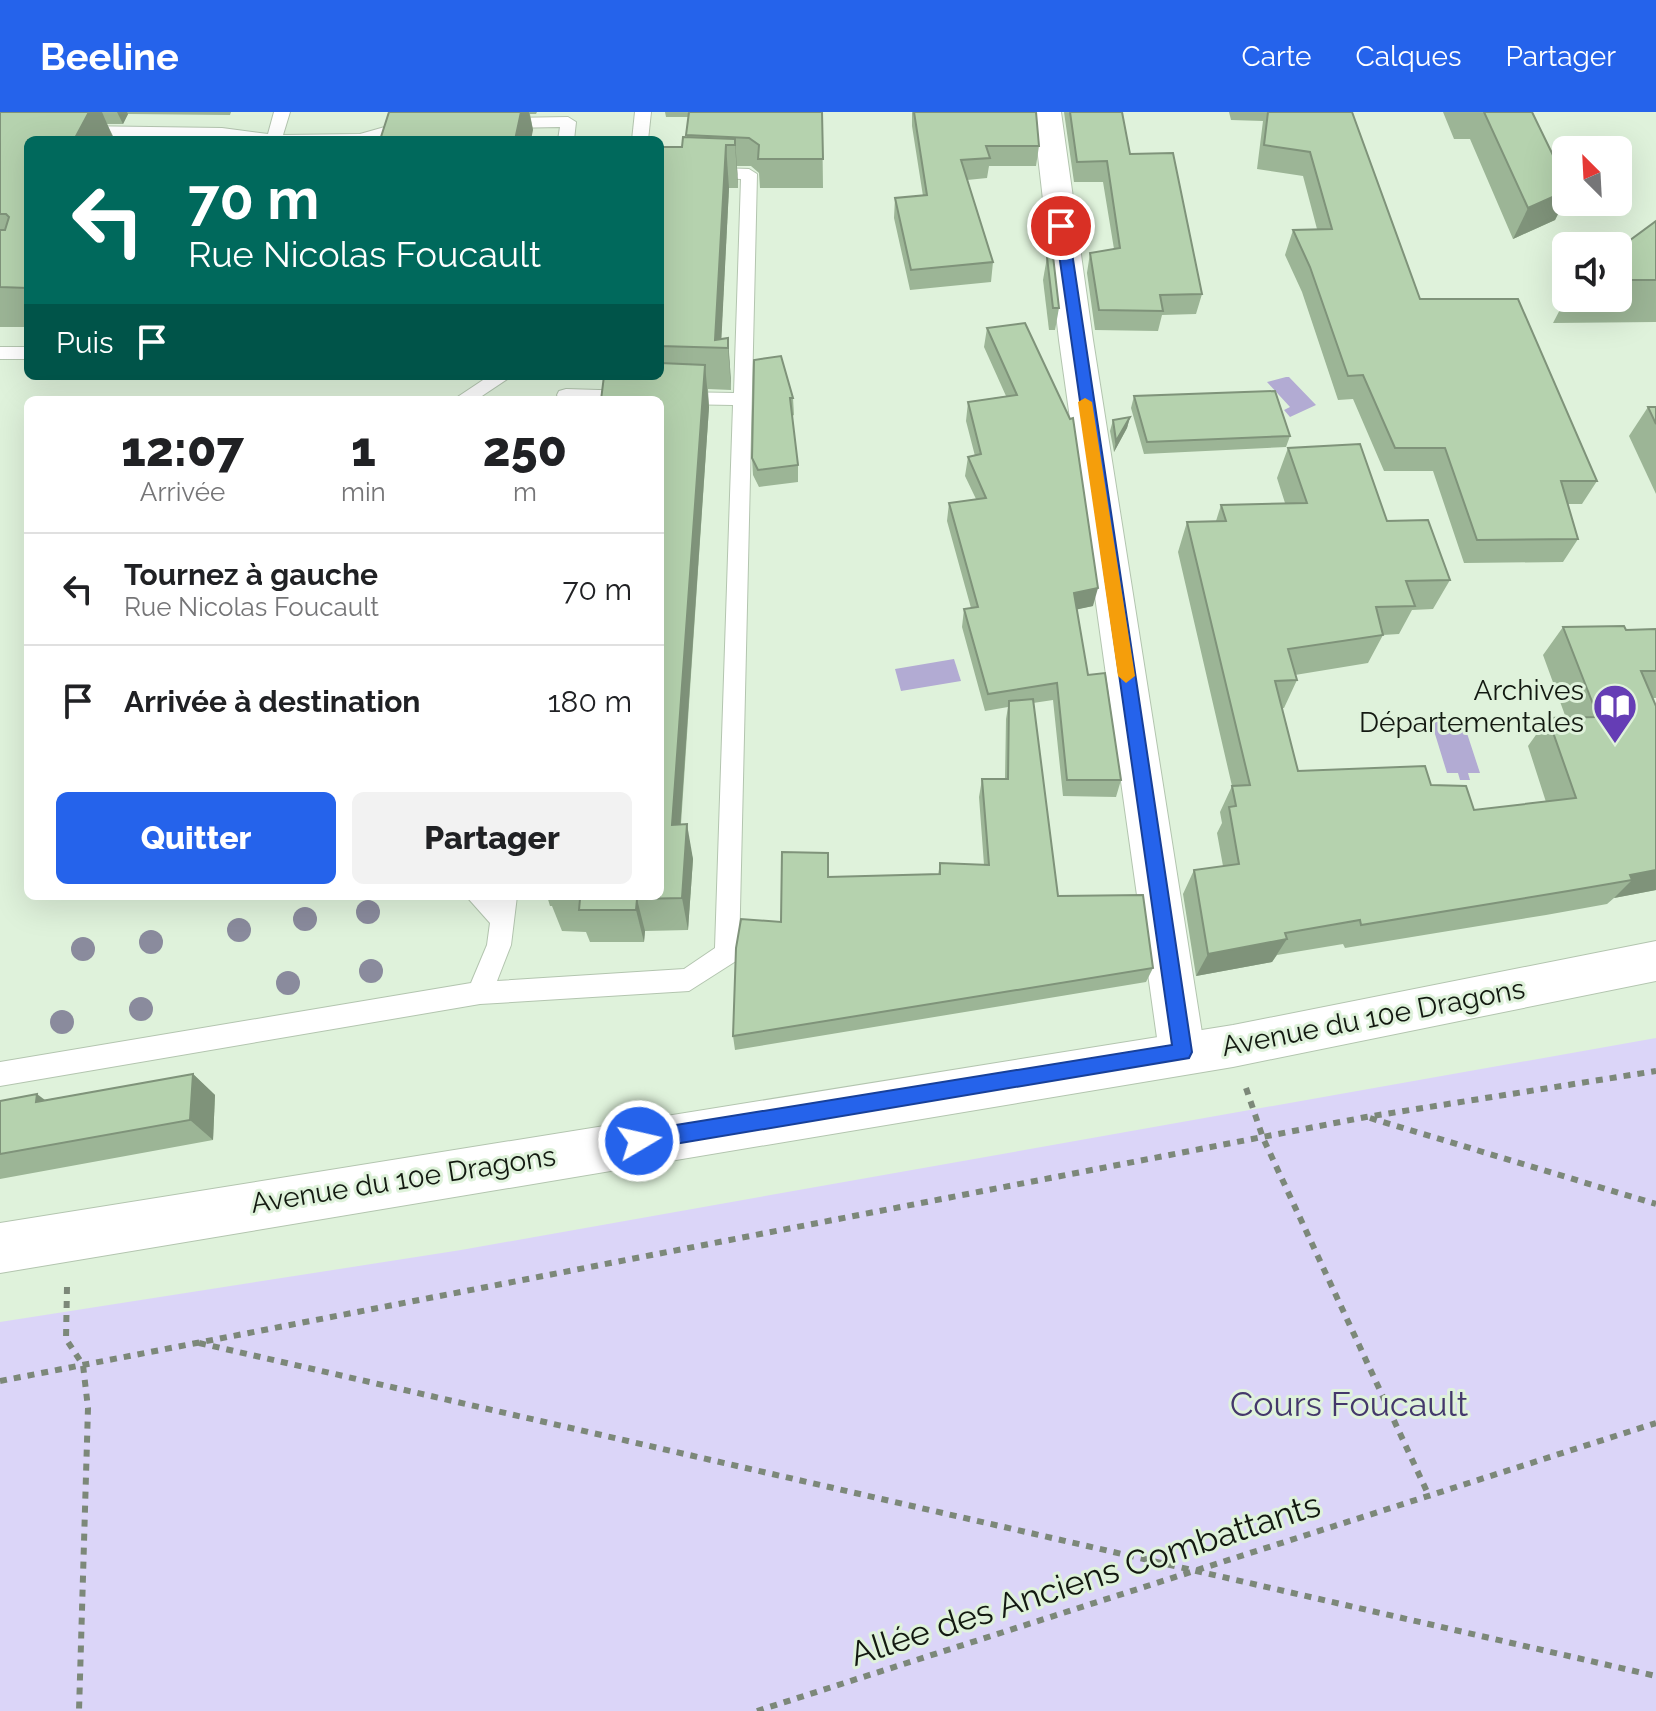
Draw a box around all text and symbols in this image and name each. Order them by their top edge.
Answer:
text: Beeline [40,34,179,79]
text: Carte [1242,40,1311,73]
text: Calques [1355,40,1461,73]
text: Partager [1505,40,1616,73]
north arrow [1552,136,1632,216]
map controls [1552,136,1632,312]
text: 70 m [188,166,319,232]
icon: left [56,168,160,272]
pin [1027,192,1095,260]
icon: arrive [1039,204,1083,248]
button: sound [1552,232,1632,312]
text: Rue Nicolas Foucault [188,233,541,275]
icon: arrive [130,320,174,364]
text: Puis [56,325,114,360]
text: 12:07 [121,421,244,477]
text: 1 [351,421,376,477]
text: 250 [483,421,567,477]
text: Arrivée [140,477,225,507]
text: min [341,477,386,507]
text: m [513,477,537,507]
text: Tournez à gauche [124,557,378,592]
icon: left [56,567,100,611]
text: 70 m [562,572,632,607]
text: Rue Nicolas Foucault [124,592,379,622]
place label: Archives Départementales [1359,674,1584,739]
icon: arrive [56,679,100,723]
library icon: Archives Départementales [1591,682,1639,745]
text: Arrivée à destination [124,684,420,719]
text: 180 m [548,684,632,719]
button: Quitter [56,792,336,884]
button: Partager [352,792,632,884]
street label: Avenue du 10e Dragons [1219,972,1527,1063]
position arrow [597,1099,681,1183]
street label: Avenue du 10e Dragons [248,1139,558,1220]
park label: Cours Foucault [1230,1384,1469,1424]
street label: Allée des Anciens Combattants [845,1484,1325,1674]

